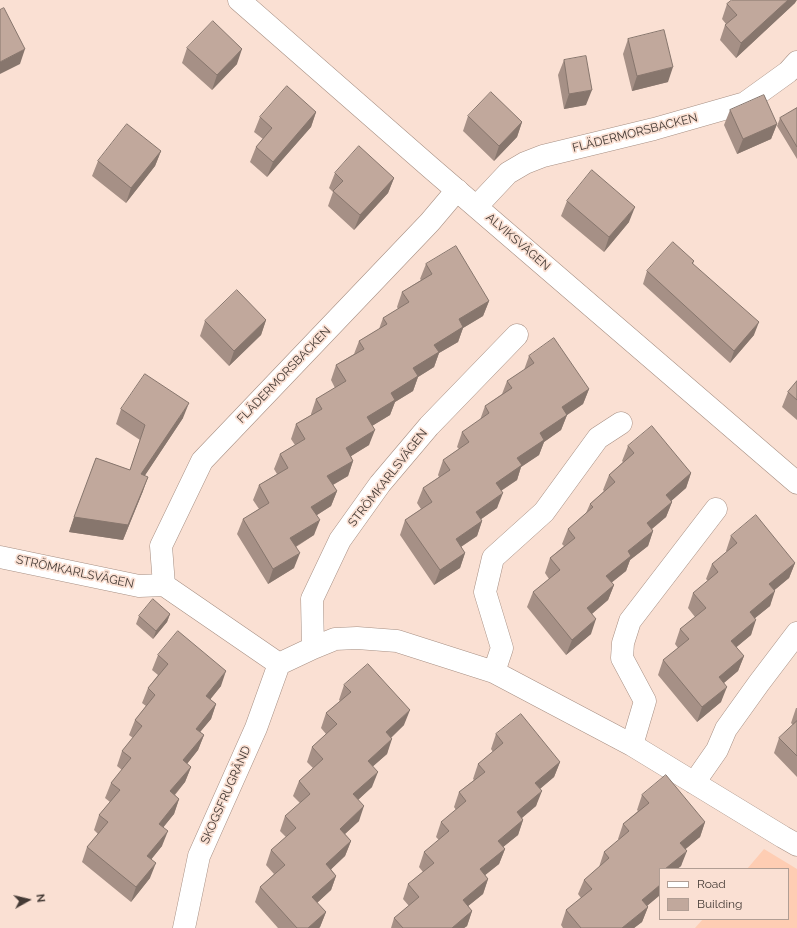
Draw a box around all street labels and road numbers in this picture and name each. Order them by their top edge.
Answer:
street label: FLÄDERMORSBACKEN [571,110,699,156]
street label: ALVIKSVÄGEN [483,210,553,274]
street label: FLÄDERMORSBACKEN [234,324,334,426]
street label: STRÖMKARLSVÄGEN [345,426,431,530]
street label: STRÖMKARLSVÄGEN [15,552,135,592]
street label: SKOGSFRUGRÄND [198,744,254,846]

